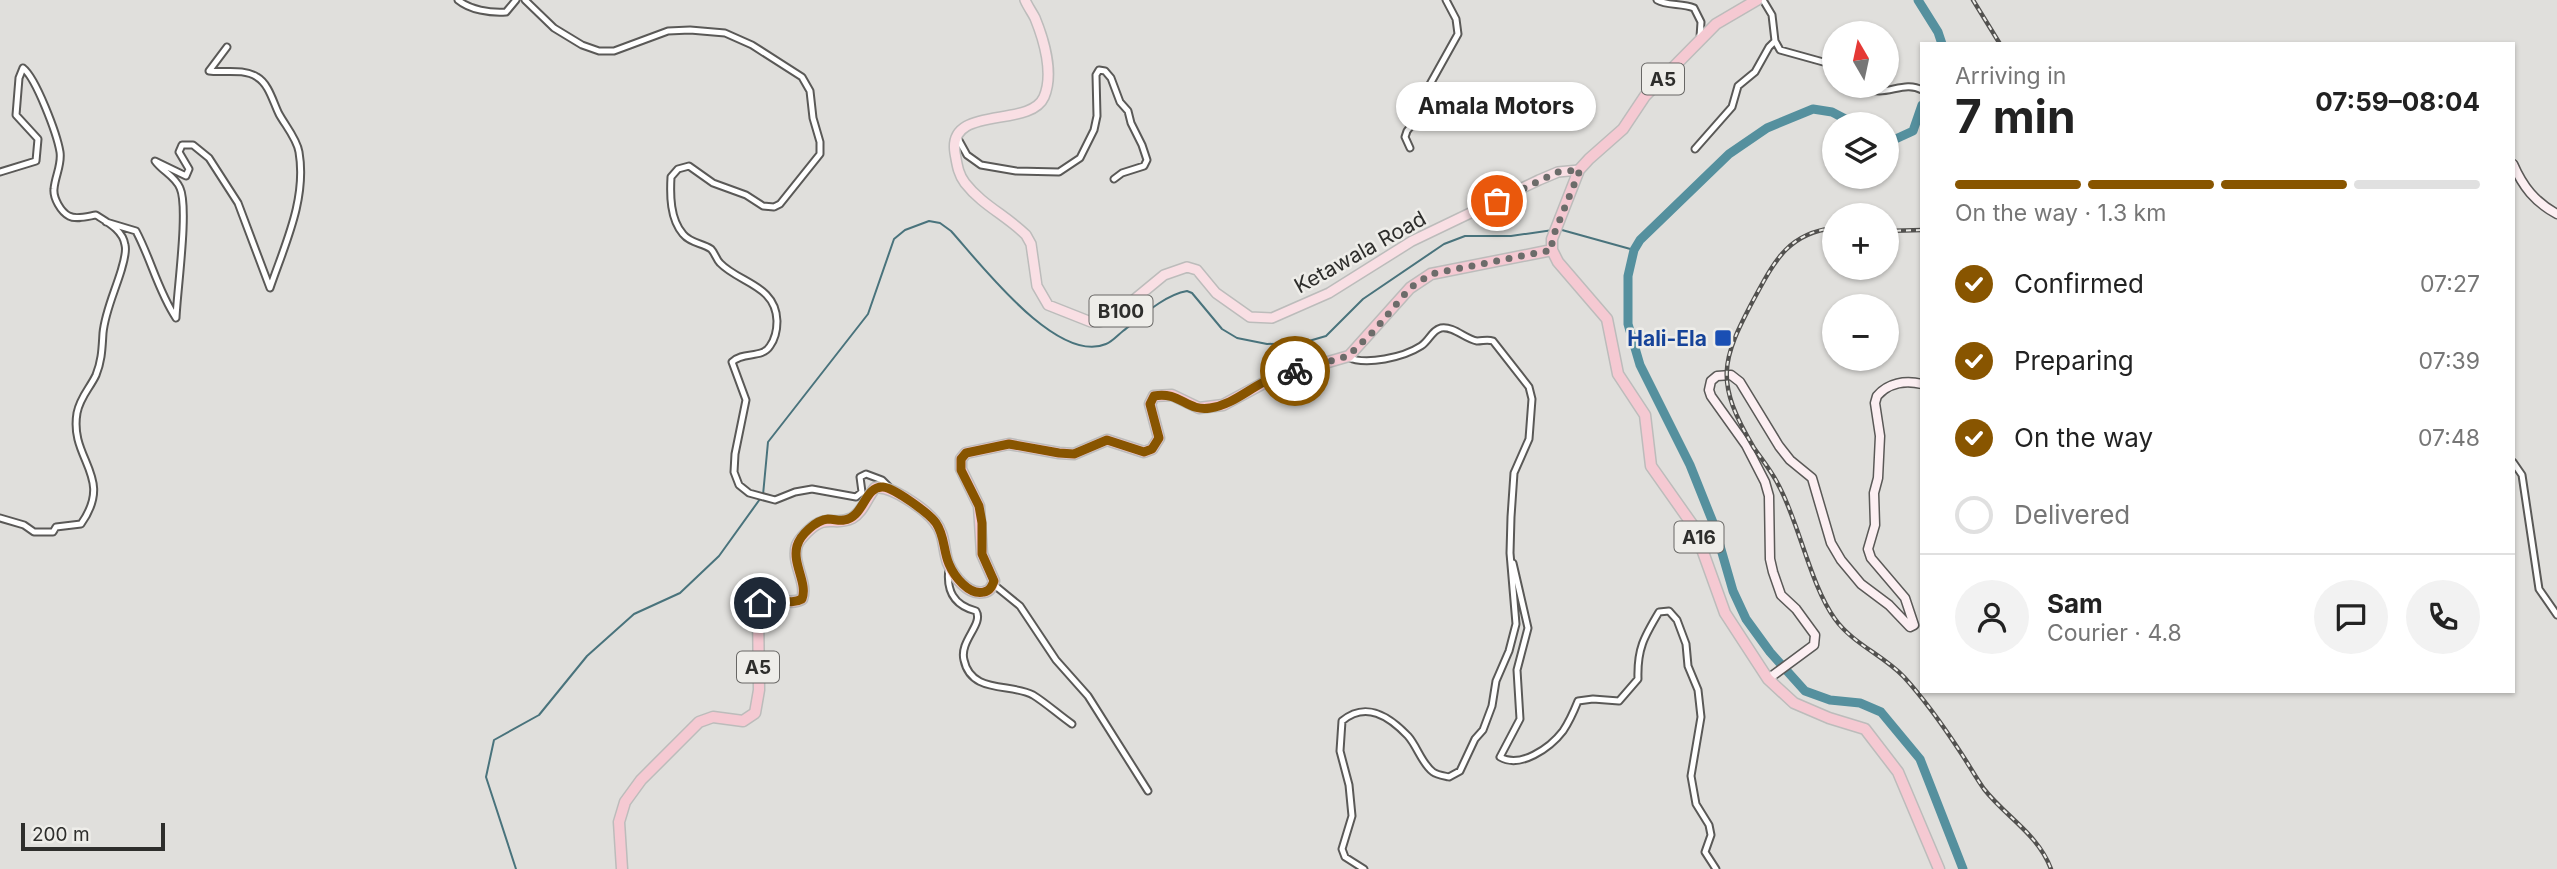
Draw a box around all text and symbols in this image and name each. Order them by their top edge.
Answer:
north arrow [1822,21,1899,98]
map controls [1822,21,1899,371]
text: Arriving in [1955,62,2066,90]
road number: A5 [1642,64,1684,94]
callout: Amala Motors [1397,82,1597,131]
text: 07:59–08:04 [2315,86,2480,117]
text: 7 min [1955,88,2076,144]
text: Amala Motors [1418,92,1574,120]
button: layers [1822,112,1899,189]
pin [1467,171,1527,231]
icon: bag [1478,182,1516,220]
text: On the way · 1.3 km [1955,199,2166,227]
button: + [1822,203,1899,280]
street label: Ketawala Road [1290,206,1430,298]
icon: check [1955,265,1993,303]
text: Confirmed [2014,268,2144,299]
text: 07:27 [2420,270,2480,298]
button: − [1822,294,1899,371]
road number: B100 [1090,296,1152,326]
place label: Hali-Ela [1627,326,1707,351]
marker: Hali-Ela [1713,328,1733,348]
courier [1260,336,1330,406]
icon: check [1955,342,1993,380]
text: Preparing [2014,345,2134,376]
text: 07:39 [2419,347,2480,375]
icon: bike [1276,352,1314,390]
icon: check [1955,419,1993,457]
text: On the way [2014,422,2153,453]
text: 07:48 [2418,424,2480,452]
text: Delivered [2014,499,2130,530]
road number: A16 [1674,522,1724,552]
pin [730,573,790,633]
button: person [1955,580,2029,654]
button: chat [2314,580,2388,654]
button: phone [2406,580,2480,654]
icon: home [741,584,779,622]
text: Sam [2047,588,2103,619]
text: Courier · 4.8 [2047,619,2182,647]
road number: A5 [737,652,779,682]
scale bar [21,820,164,852]
text: 200 m [32,823,90,846]

